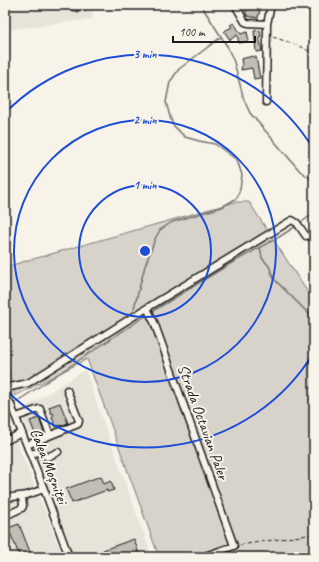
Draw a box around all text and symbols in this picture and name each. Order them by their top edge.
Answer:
scale bar [173,18,255,44]
text: 100 m [179,24,206,40]
text: 3 min [134,46,157,62]
text: 2 min [134,112,157,128]
text: 1 min [134,177,157,193]
centre of rings [138,244,152,258]
street label: Strada Octavian Paler [173,362,234,483]
street label: Calea Moșniței [25,425,73,508]

